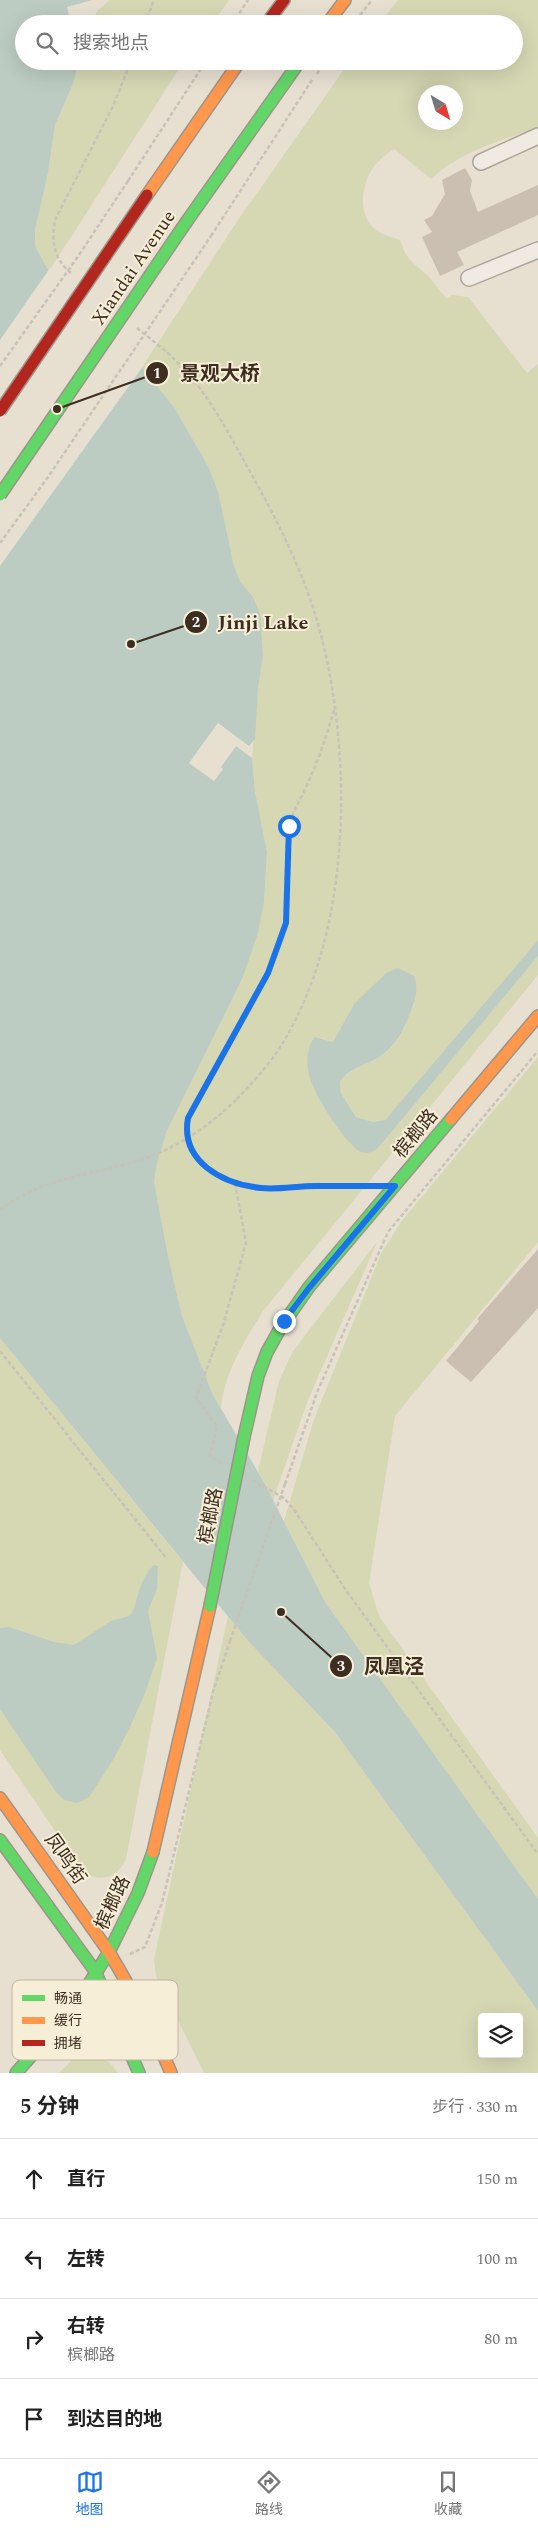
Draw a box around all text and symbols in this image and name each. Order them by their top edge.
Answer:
search box [15,15,523,70]
icon: search [33,29,61,57]
text: 搜索地点 [73,29,149,58]
north arrow [418,85,463,130]
street label: Xiandai Avenue [85,204,183,332]
callout: 景观大桥 [145,356,270,391]
text: 景观大桥 [180,359,260,389]
text: 1 [153,362,161,385]
callout: Jinji Lake [183,605,319,640]
text: Jinji Lake [218,608,308,638]
text: 2 [192,611,200,634]
route start [278,815,301,838]
street label: 槟榔路 [387,1103,445,1165]
route end [273,1310,296,1333]
street label: 槟榔路 [191,1485,231,1547]
callout: 凤凰泾 [329,1648,434,1683]
text: 凤凰泾 [364,1652,424,1682]
text: 3 [337,1655,345,1678]
street label: 凤鸣街 [37,1827,93,1891]
street label: 槟榔路 [88,1871,138,1935]
legend [12,1980,178,2060]
text: 畅通 [54,1988,82,2009]
text: 缓行 [54,2010,82,2031]
map controls [478,2013,523,2058]
button: layers [478,2013,523,2058]
text: 拥堵 [54,2033,82,2054]
text: 5 分钟 [20,2091,79,2123]
text: 步行 · 330 m [432,2095,518,2119]
icon: ahead [20,2165,48,2193]
text: 直行 [67,2165,105,2194]
text: 150 m [476,2167,518,2191]
icon: left [20,2245,48,2273]
text: 左转 [67,2245,105,2274]
text: 100 m [476,2247,518,2271]
text: 右转 [67,2312,105,2341]
icon: right [20,2325,48,2353]
text: 80 m [484,2327,518,2351]
text: 槟榔路 [67,2343,115,2367]
icon: arrive [20,2405,48,2433]
text: 到达目的地 [67,2405,162,2434]
tab: 地图 [76,2468,104,2520]
tab: 路线 [255,2468,283,2520]
tab: 收藏 [434,2468,462,2520]

